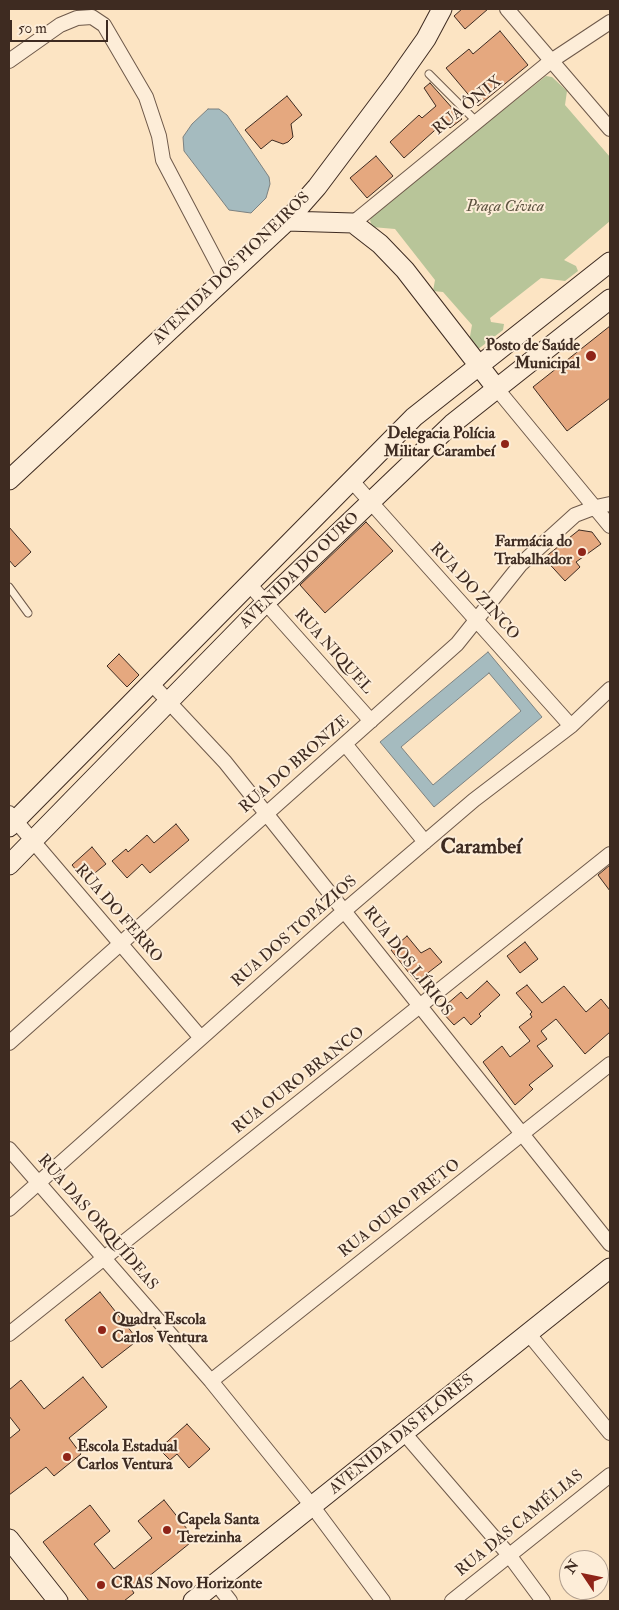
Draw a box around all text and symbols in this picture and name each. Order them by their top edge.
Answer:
scale bar [12,10,110,42]
text: 50 m [18,19,47,38]
street label: RUA ÔNIX [430,72,506,140]
street label: AVENIDA DOS PIONEIROS [149,189,315,349]
park label: Praça Cívica [466,198,544,218]
place label: Posto de Saúde Municipal [485,337,580,375]
marker: Posto de Saúde Municipal [584,349,598,363]
place label: Delegacia Polícia Militar Carambeí [384,425,495,463]
marker: Delegacia Polícia Militar Carambeí [499,438,511,450]
street label: AVENIDA DO OURO [236,509,364,633]
place label: Farmácia do Trabalhador [494,533,572,571]
street label: RUA DO ZINCO [425,539,523,645]
marker: Farmácia do Trabalhador [576,546,588,558]
street label: RUA NIQUEL [290,605,376,699]
street label: RUA DO BRONZE [236,712,354,818]
district label: Carambeí [440,835,522,861]
street label: RUA DO FERRO [70,861,166,967]
street label: RUA DOS TOPÁZIOS [228,872,362,992]
street label: RUA DOS LÍRIOS [358,903,456,1021]
street label: RUA OURO BRANCO [229,1023,369,1139]
street label: RUA DAS ORQUÍDEAS [33,1151,161,1295]
street label: RUA OURO PRETO [336,1156,464,1262]
place label: Quadra Escola Carlos Ventura [112,1311,208,1349]
marker: Quadra Escola Carlos Ventura [96,1324,108,1336]
street label: AVENIDA DAS FLORES [326,1371,478,1499]
place label: Escola Estadual Carlos Ventura [77,1438,178,1476]
marker: Escola Estadual Carlos Ventura [61,1451,73,1463]
street label: RUA DAS CAMÉLIAS [452,1467,588,1581]
place label: Capela Santa Terezinha [177,1511,259,1549]
marker: Capela Santa Terezinha [161,1524,173,1536]
north arrow [559,1550,609,1600]
text: N [561,1557,583,1577]
place label: CRAS Novo Horizonte [111,1575,262,1595]
marker: CRAS Novo Horizonte [95,1579,107,1591]

